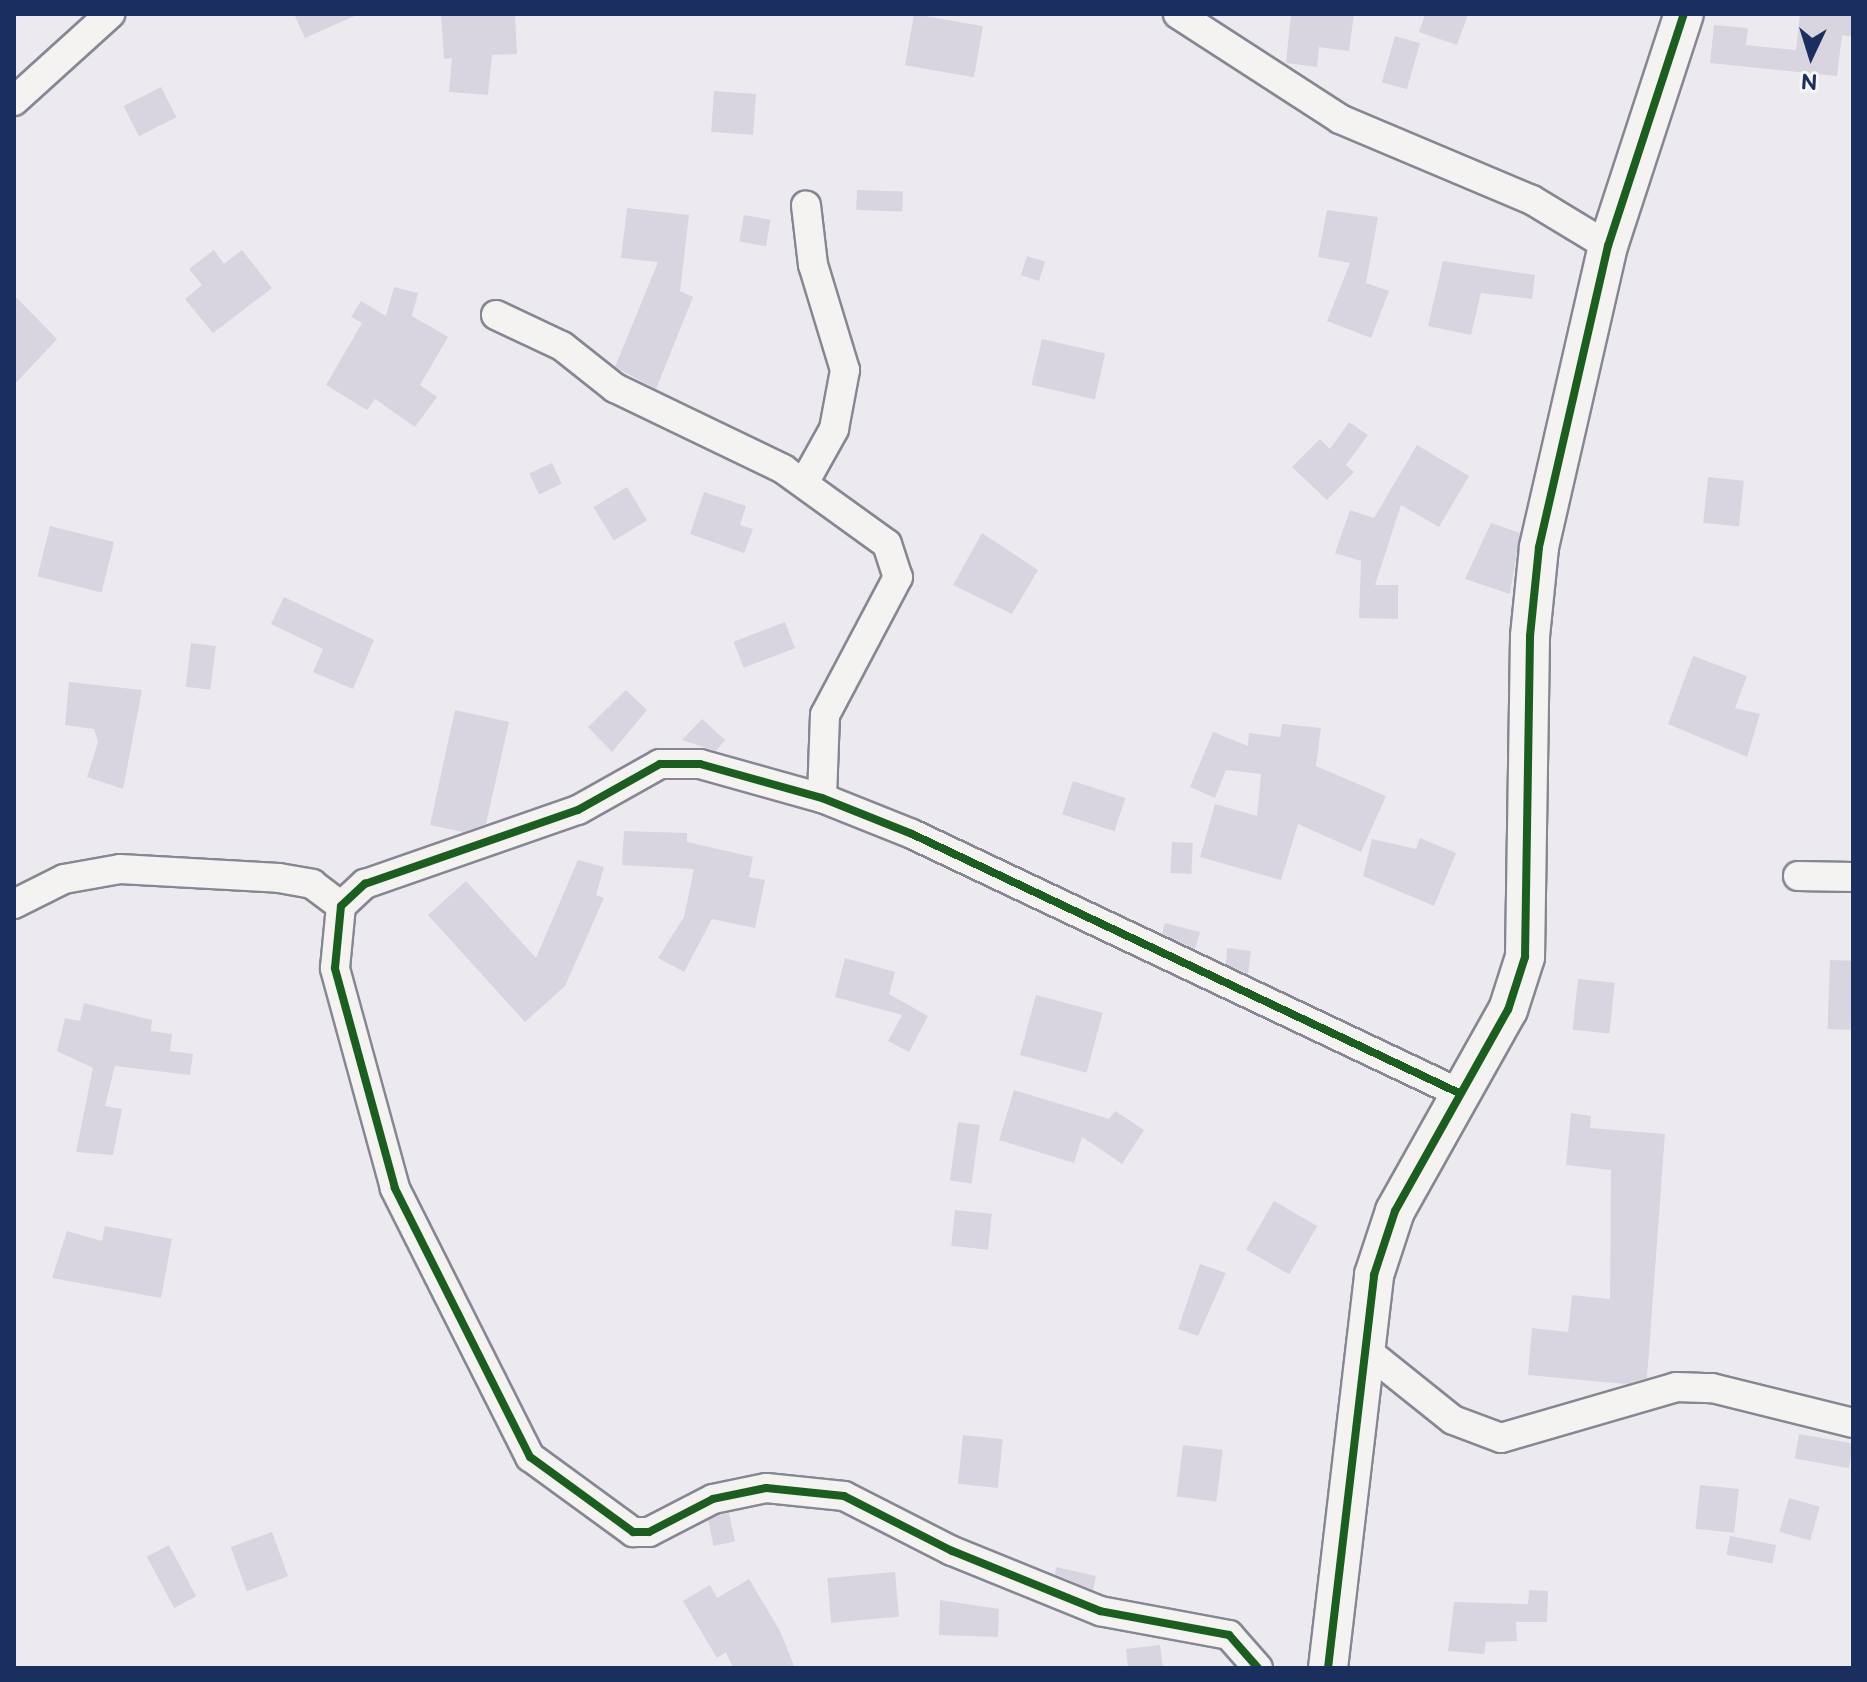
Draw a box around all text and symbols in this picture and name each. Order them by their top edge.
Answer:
north arrow [1771,16,1851,96]
text: N [1800,66,1818,94]

